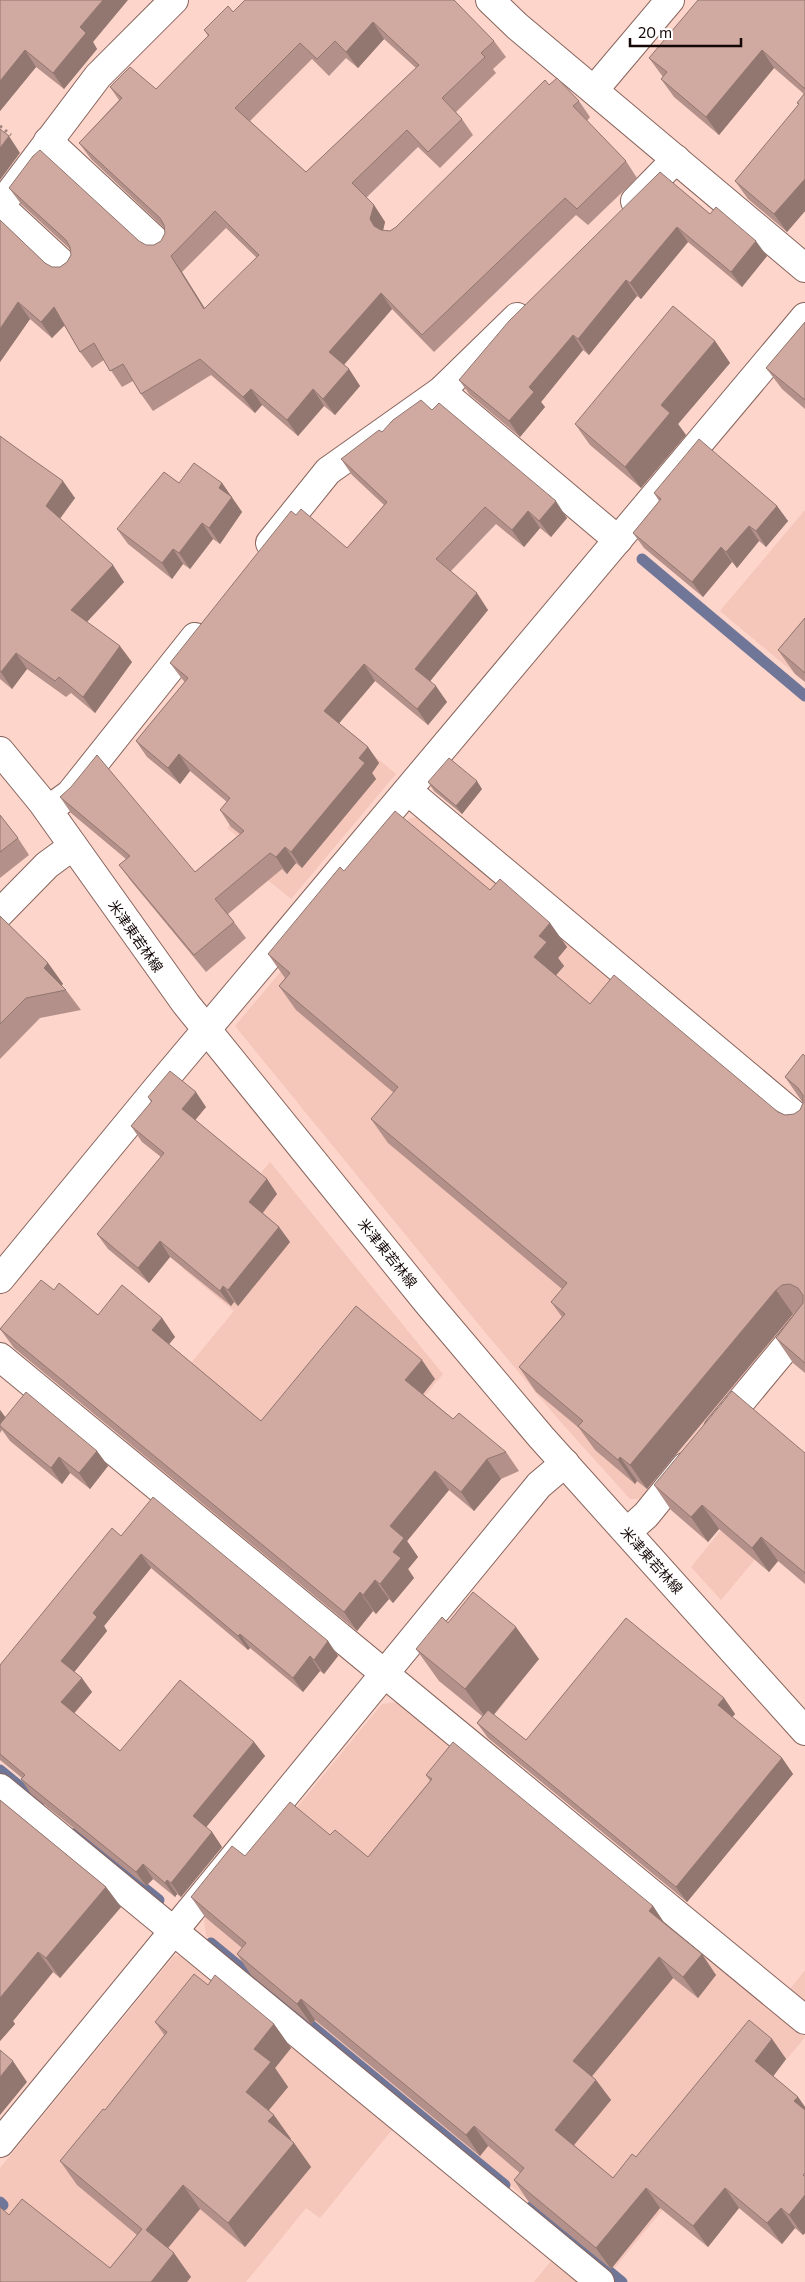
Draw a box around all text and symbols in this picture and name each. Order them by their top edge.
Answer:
scale bar [630,15,741,47]
text: 20 m [638,23,672,41]
street label: 米津東若林線 [105,897,167,975]
street label: 米津東若林線 [355,1215,421,1291]
street label: 米津東若林線 [618,1523,686,1597]

